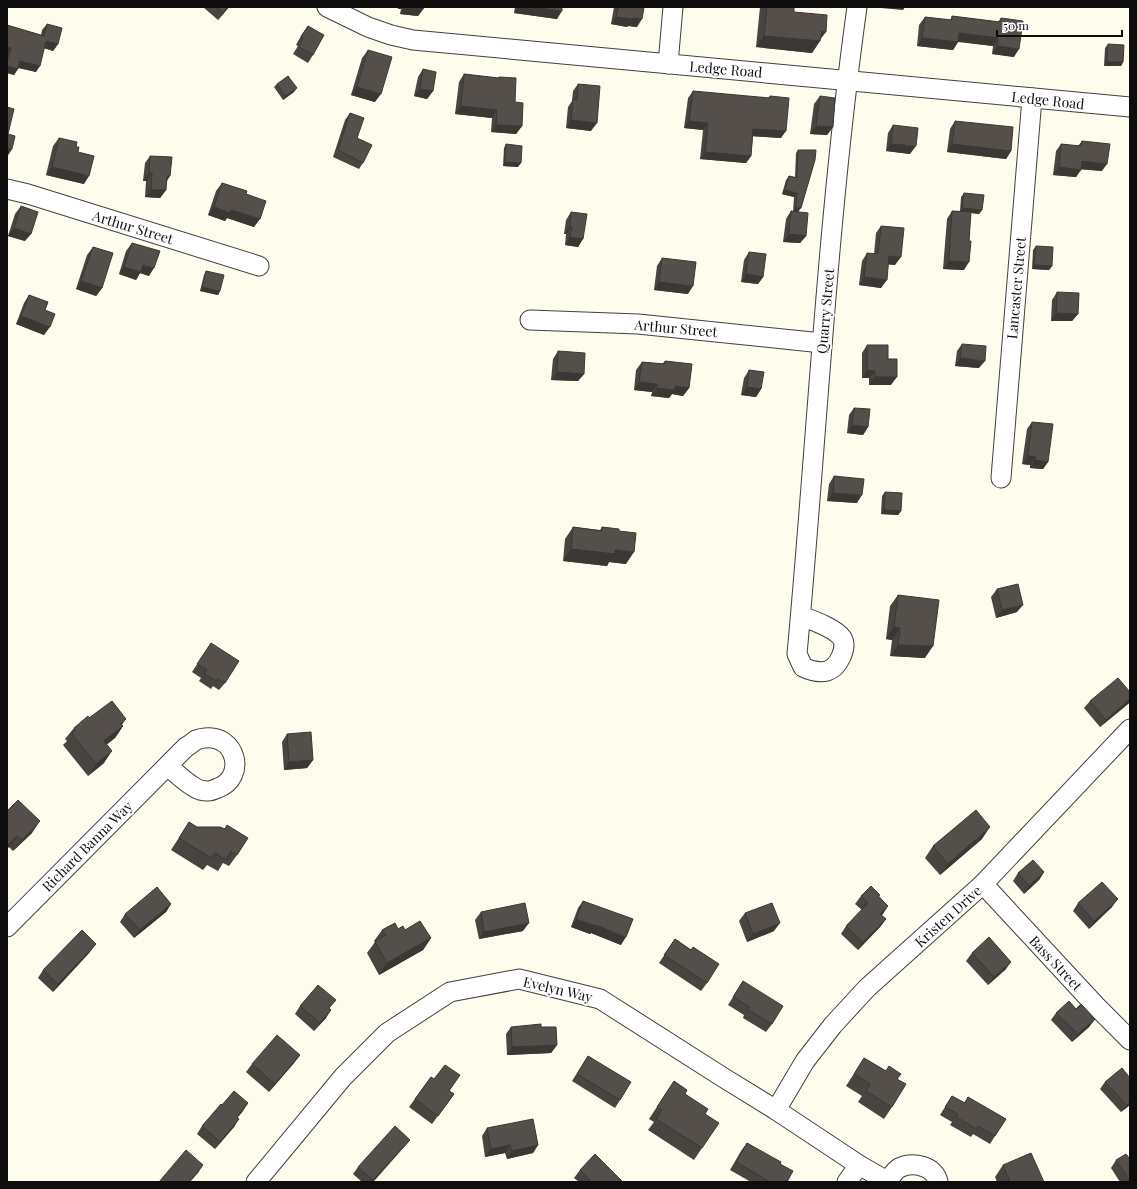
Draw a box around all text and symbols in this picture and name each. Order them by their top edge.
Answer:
scale bar [997,12,1122,38]
text: 50 m [1003,17,1029,33]
street label: Ledge Road [689,56,763,82]
street label: Ledge Road [1011,87,1085,113]
street label: Arthur Street [89,205,177,249]
street label: Lancaster Street [1002,235,1030,340]
street label: Quarry Street [812,266,838,355]
street label: Arthur Street [633,315,719,341]
street label: Richard Banna Way [38,797,136,895]
street label: Kristen Drive [910,881,986,951]
street label: Bass Street [1025,931,1087,996]
street label: Evelyn Way [521,972,595,1006]

